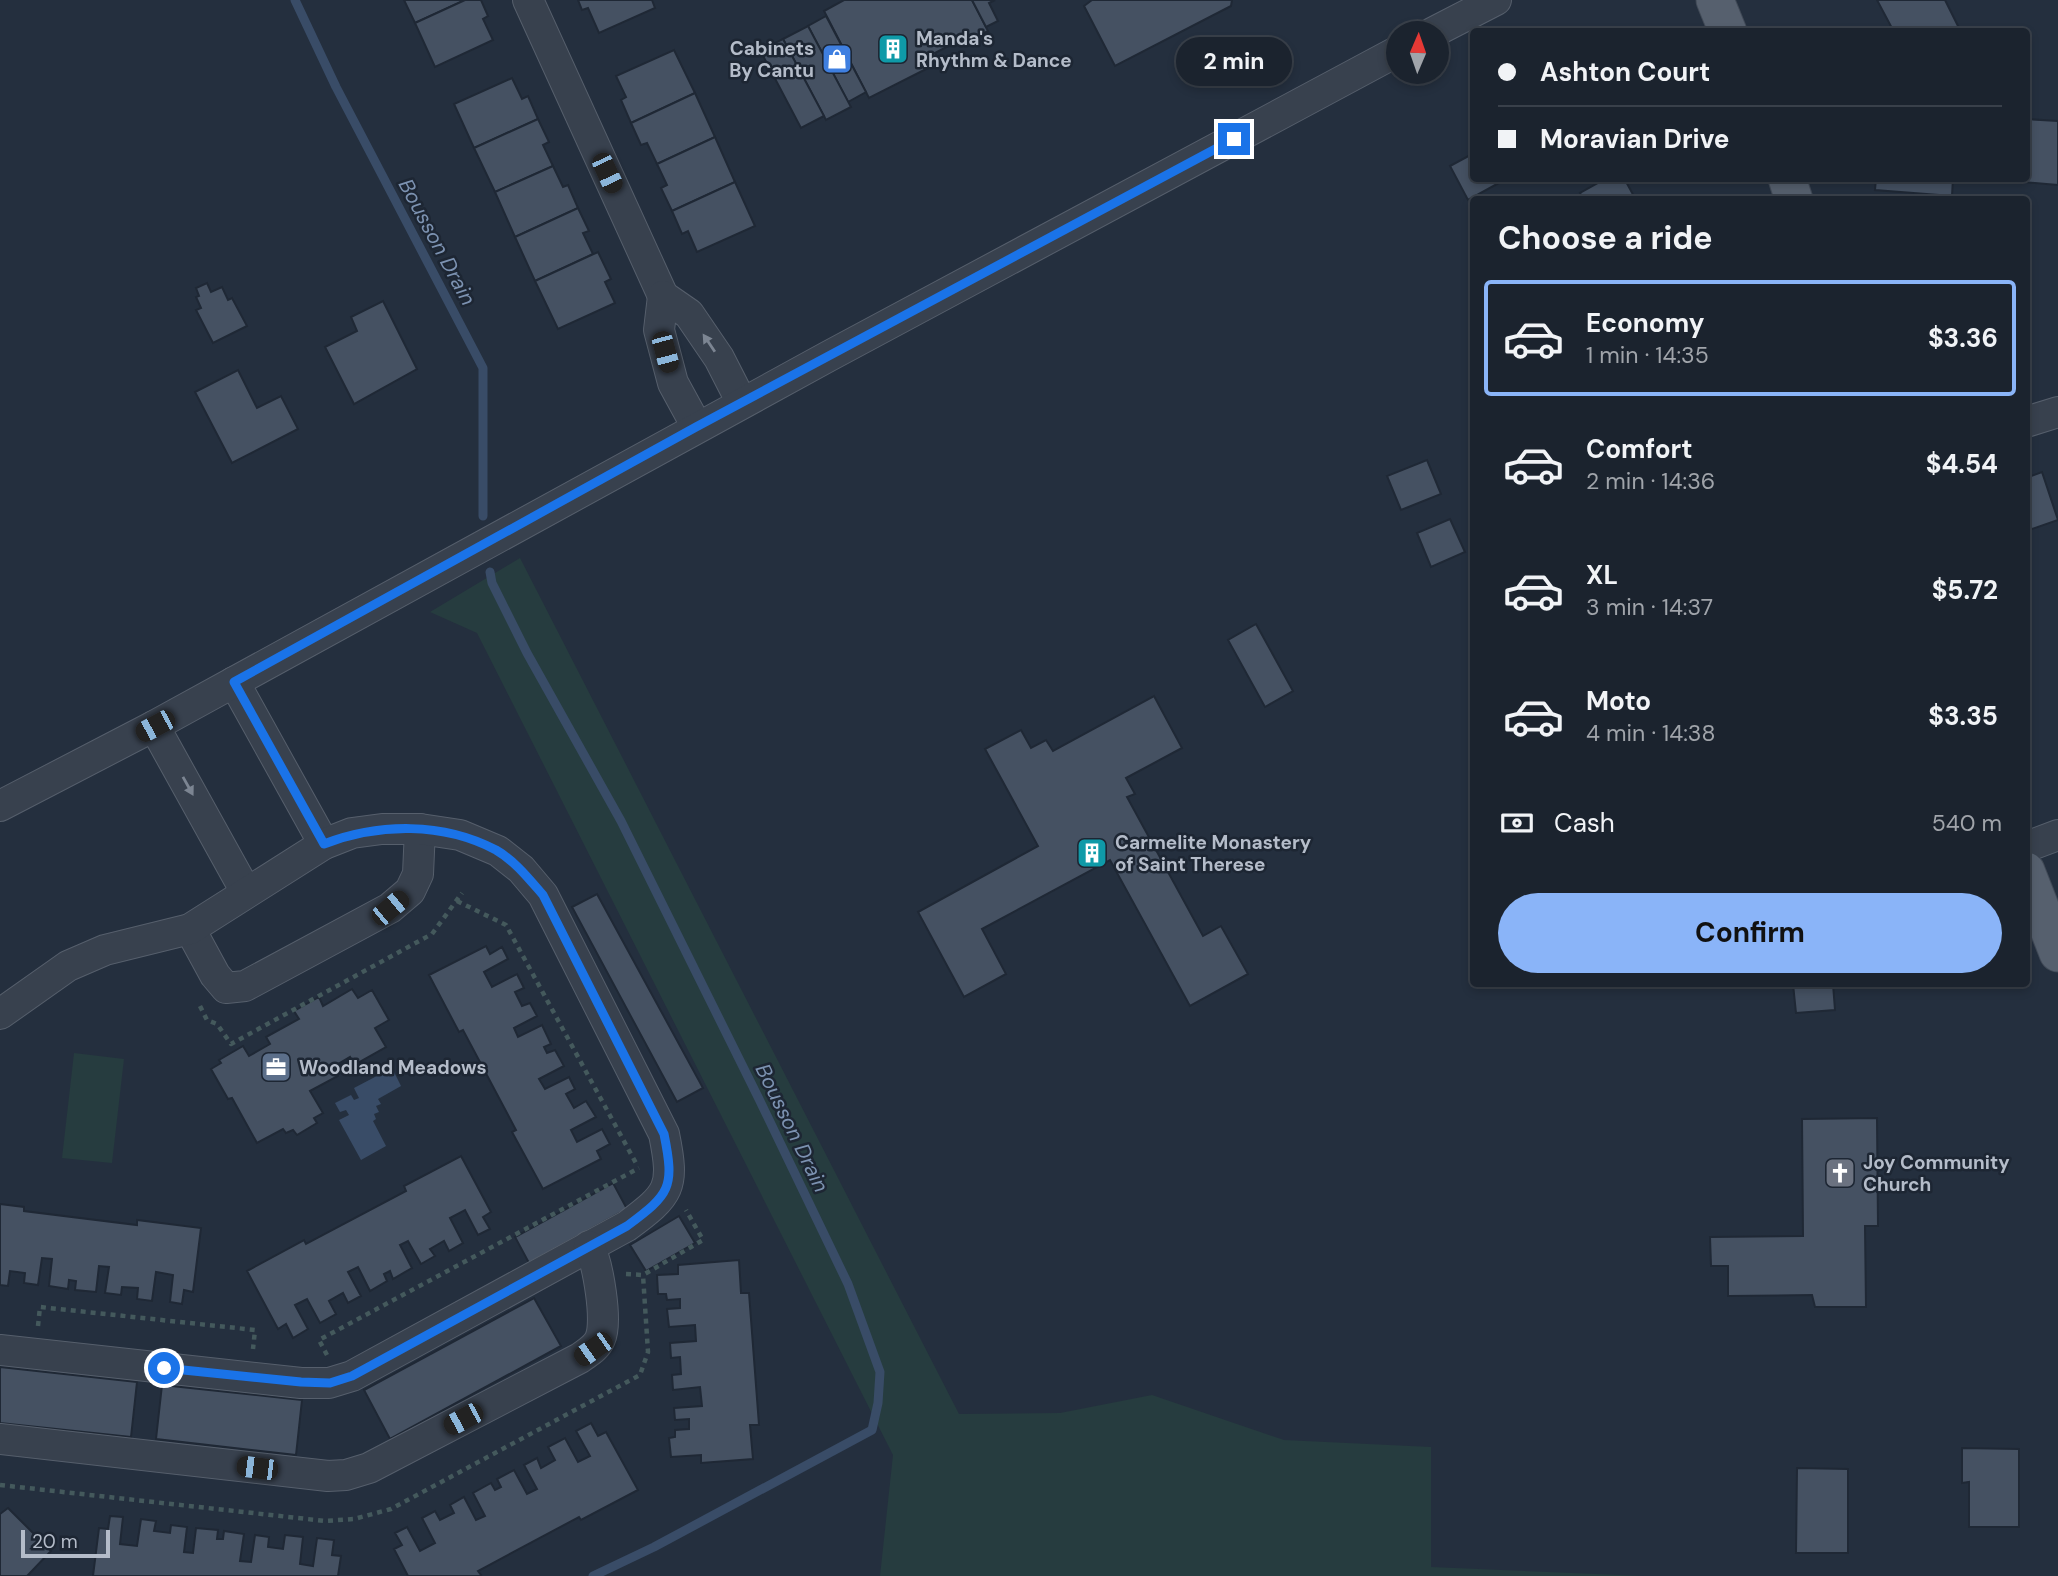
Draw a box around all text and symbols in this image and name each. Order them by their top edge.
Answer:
north arrow [1386,21,1449,84]
map controls [1386,21,1449,84]
place label: Manda's Rhythm & Dance [916,26,1072,73]
building icon: Manda's Rhythm & Dance [876,32,910,66]
place label: Cabinets By Cantu [729,36,814,83]
callout: 2 min [1176,38,1292,86]
shop icon: Cabinets By Cantu [820,42,854,76]
text: 2 min [1204,46,1264,76]
text: Ashton Court [1540,55,1710,89]
text: Moravian Drive [1540,122,1729,156]
route end [1218,123,1250,155]
car [589,150,626,196]
water label: Bousson Drain [392,174,482,310]
text: Choose a ride [1498,217,1713,259]
text: Economy [1586,306,1704,340]
icon: car [1502,307,1565,370]
text: $3.36 [1928,321,1998,355]
car [650,329,681,375]
one-way arrow [702,334,716,352]
text: 1 min · 14:35 [1586,340,1709,370]
text: Comfort [1586,432,1692,466]
icon: car [1502,433,1565,496]
text: $4.54 [1926,447,1998,481]
text: 2 min · 14:36 [1586,466,1715,496]
text: XL [1586,558,1618,592]
icon: car [1502,559,1565,622]
text: $5.72 [1932,573,1998,607]
text: 3 min · 14:37 [1586,592,1713,622]
text: Moto [1586,684,1651,718]
icon: car [1502,685,1565,748]
text: $3.35 [1928,699,1998,733]
car [132,707,179,745]
text: 4 min · 14:38 [1586,718,1715,748]
one-way arrow [182,776,194,795]
icon: cash [1498,804,1536,842]
text: Cash [1554,806,1615,840]
text: 540 m [1932,808,2002,838]
place label: Carmelite Monastery of Saint Therese [1115,830,1312,877]
building icon: Carmelite Monastery of Saint Therese [1075,836,1109,870]
car [368,886,413,930]
button: Confirm [1498,893,2002,973]
office icon: Woodland Meadows [259,1050,293,1084]
place label: Woodland Meadows [299,1055,487,1080]
water label: Bousson Drain [749,1059,835,1197]
place label: Joy Community Church [1863,1150,2010,1197]
church icon: Joy Community Church [1823,1156,1857,1190]
car [570,1328,617,1370]
route start [148,1352,180,1384]
car [440,1400,487,1438]
car [235,1455,280,1481]
scale bar [21,1527,110,1559]
text: 20 m [32,1529,78,1554]

